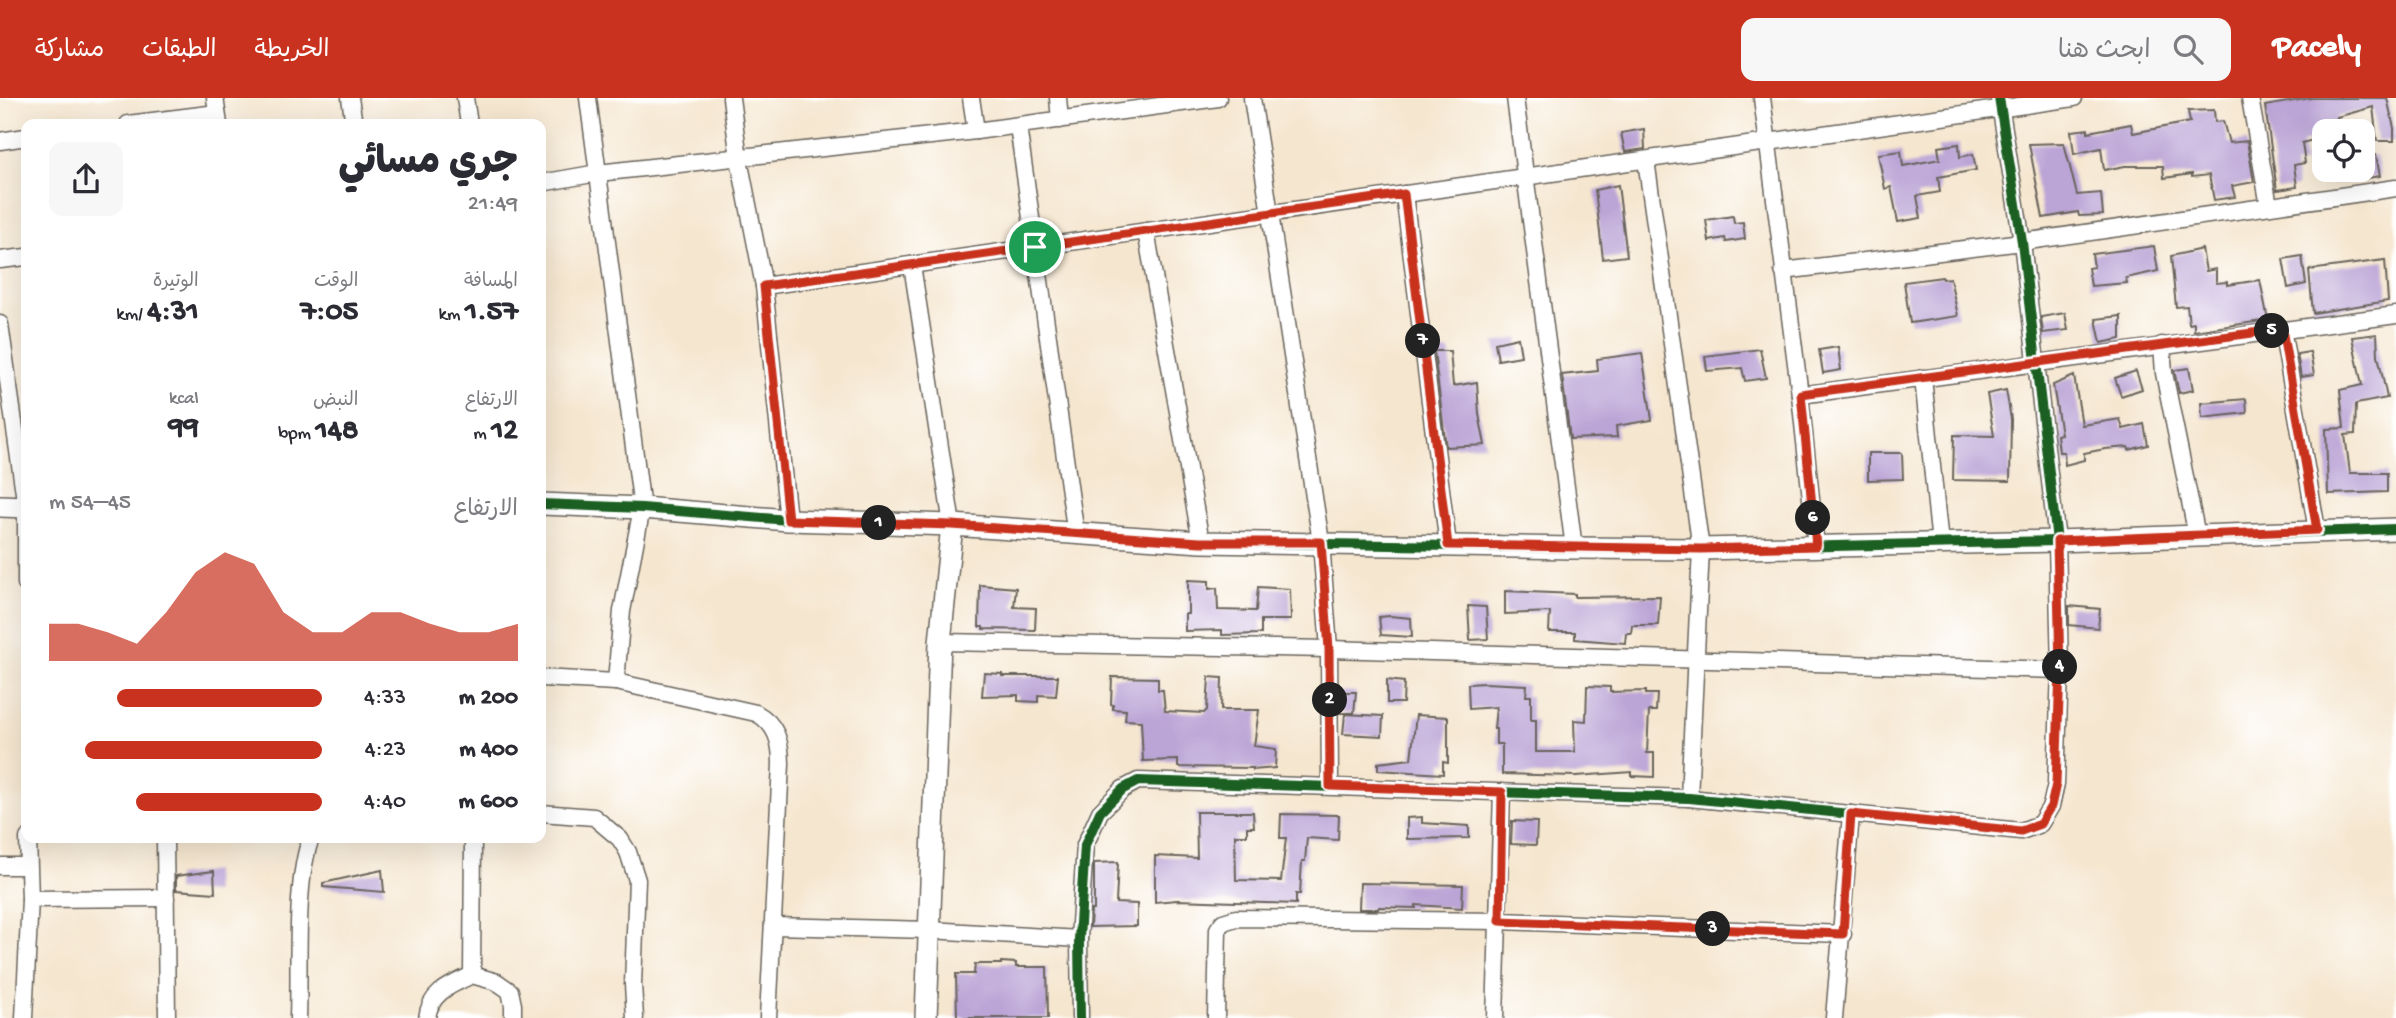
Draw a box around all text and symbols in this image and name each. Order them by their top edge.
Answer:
search box [1741,18,2231,81]
icon: search [2169,30,2207,68]
text: Pacely [2273,30,2361,68]
text: مشاركة [35,37,104,66]
text: الطبقات [142,37,217,66]
text: الخريطة [255,37,329,66]
text: ابحث هنا [2058,37,2151,68]
map controls [2312,119,2375,182]
button: locate [2312,119,2375,182]
button: share [49,142,123,216]
text: جري مسائي [339,143,518,187]
text: 21:49 [468,191,518,218]
pin [1005,217,1065,277]
icon: arrive [1016,228,1054,266]
text: الوتيرة [153,271,199,294]
text: الوقت [314,271,358,294]
text: المسافة [464,271,518,294]
text: 4:31 [147,296,199,331]
text: 7:05 [301,296,358,331]
text: 1.57 [465,296,518,331]
text: /km [116,304,147,327]
text: km [439,304,465,327]
pin: 5 [2254,314,2290,348]
text: 5 [2267,319,2277,342]
pin: 7 [1406,324,1440,358]
text: 7 [1418,329,1427,352]
text: kcal [169,388,199,411]
text: النبض [313,390,358,413]
text: الارتفاع [465,390,518,413]
text: 99 [169,411,199,446]
text: 148 [316,415,358,450]
text: 12 [491,415,518,450]
text: bpm [278,423,316,446]
text: m [473,423,491,446]
text: 45–54 m [49,490,131,517]
text: الارتفاع [454,497,518,524]
pin: 6 [1796,500,1830,536]
pin: 1 [862,506,896,540]
text: 6 [1808,506,1817,529]
text: 1 [875,511,882,534]
pin: 4 [2042,650,2078,684]
text: 4 [2055,655,2064,678]
pin: 2 [1312,682,1348,718]
text: 4:33 [364,685,406,712]
text: 200 m [459,685,518,712]
text: 2 [1325,688,1334,711]
text: 4:23 [365,737,406,764]
text: 400 m [459,737,518,764]
text: 4:40 [364,789,406,816]
text: 600 m [458,789,518,816]
pin: 3 [1696,912,1730,946]
text: 3 [1708,917,1717,940]

